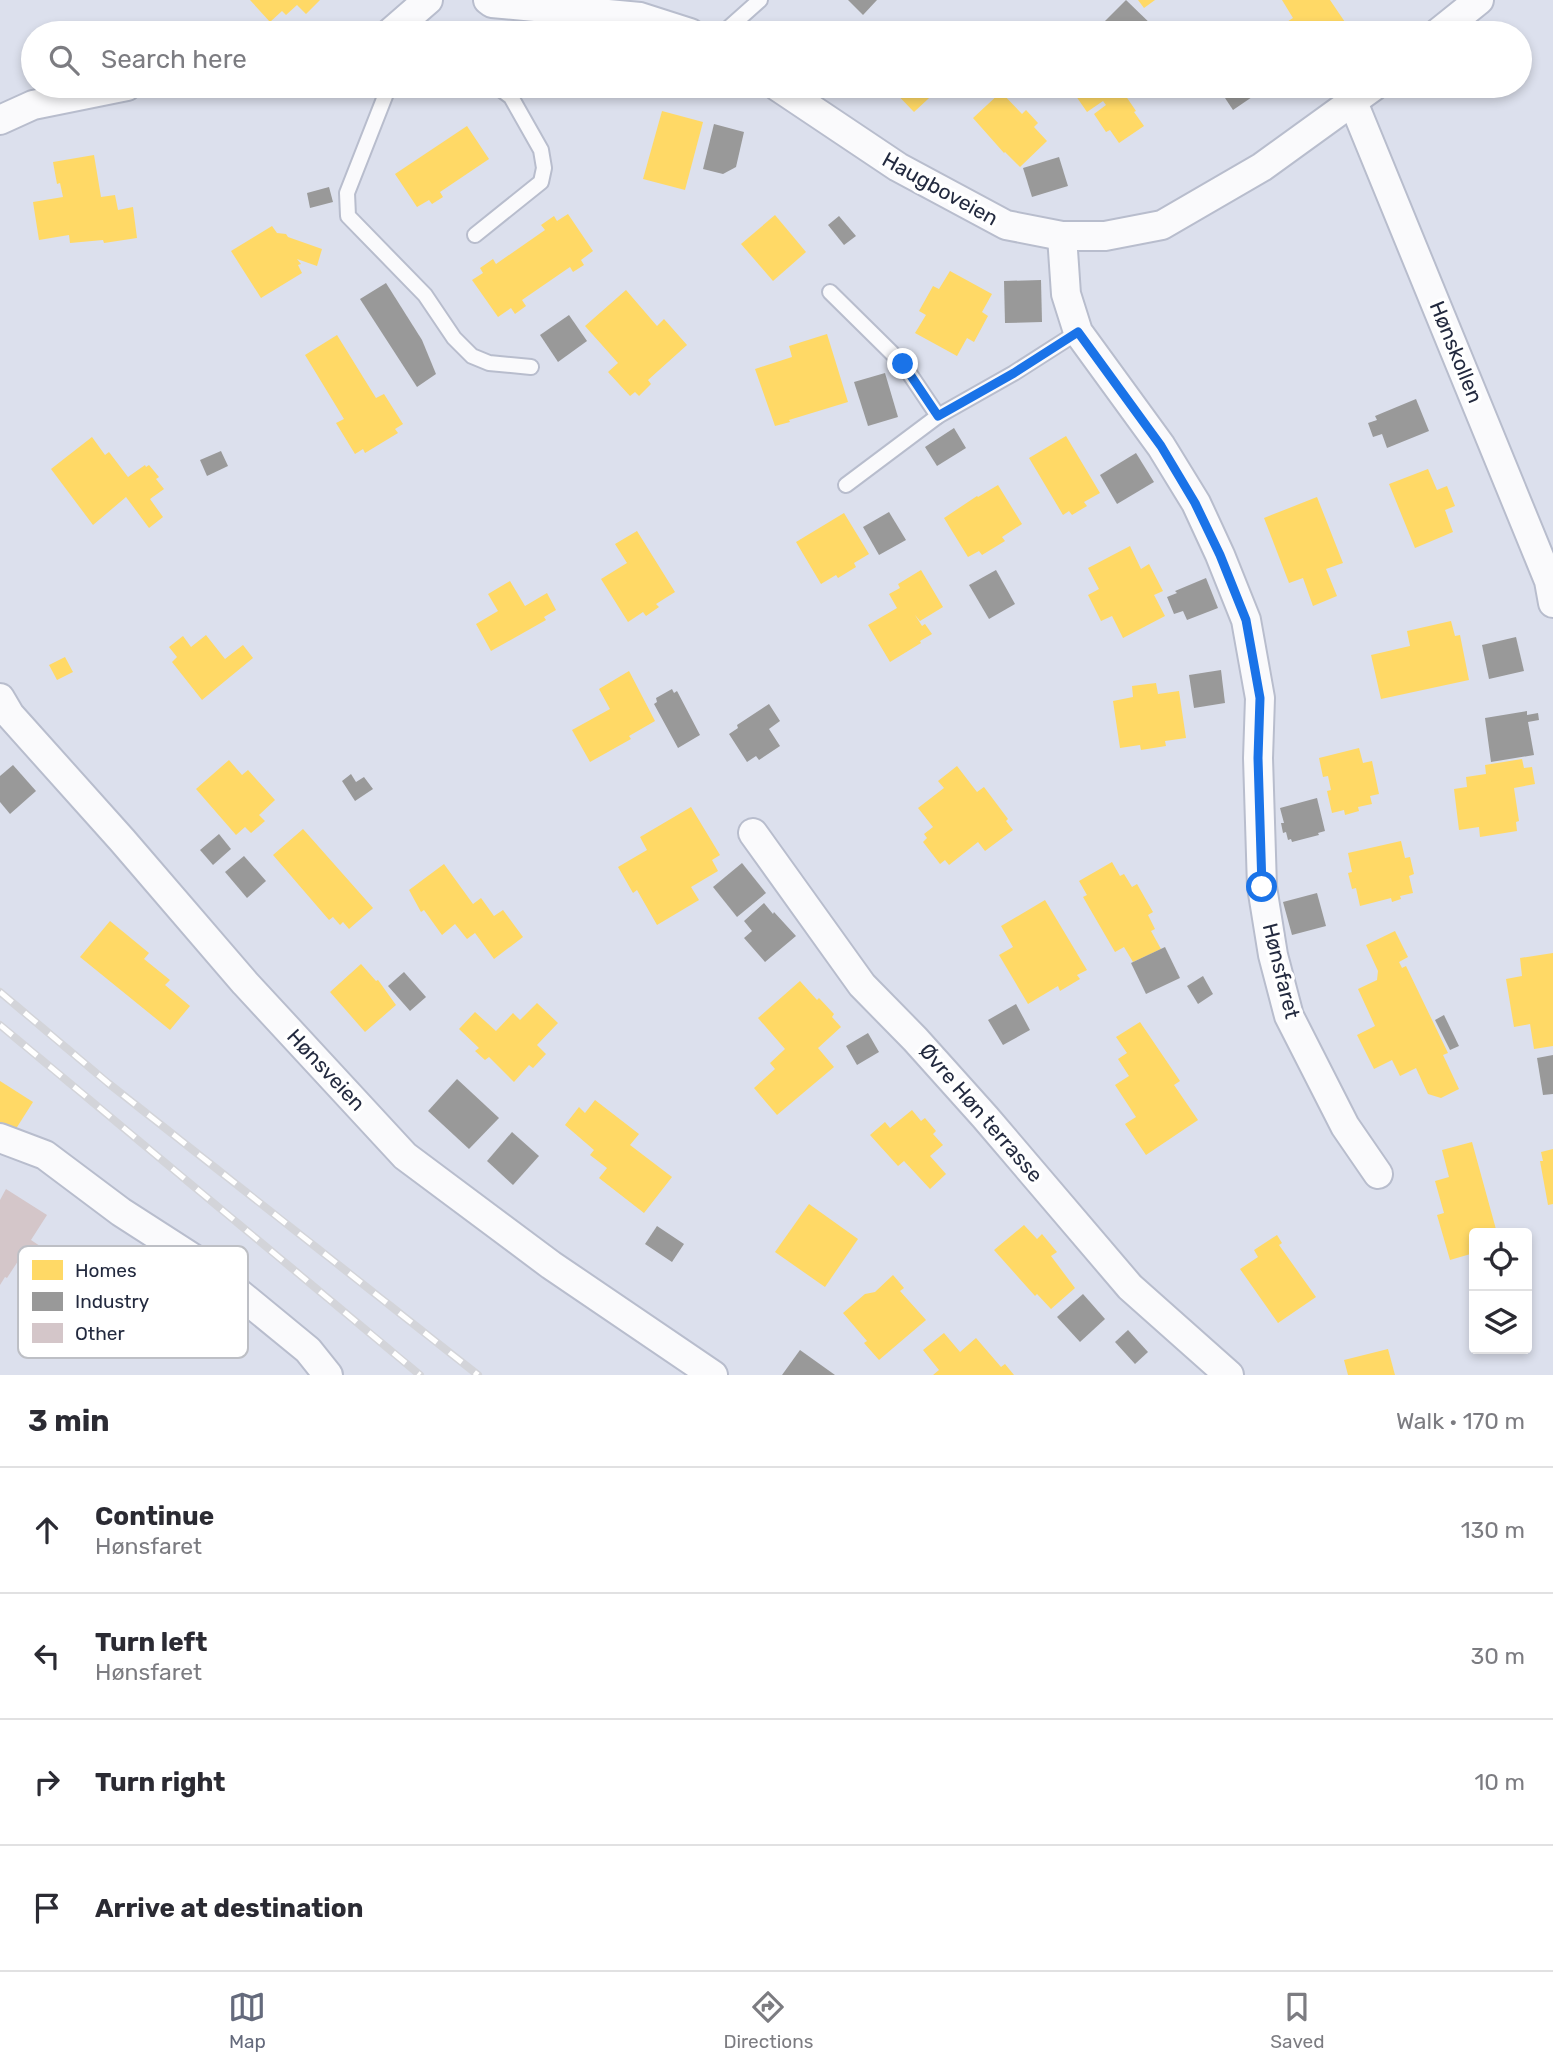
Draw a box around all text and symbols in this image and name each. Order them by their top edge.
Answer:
search box [21,21,1532,98]
icon: search [45,41,83,79]
text: Search here [101,44,247,75]
street label: Haugboveien [878,146,1002,231]
street label: Hønskollen [1425,297,1488,406]
route end [887,348,918,379]
route start [1246,871,1277,902]
street label: Hønsfaret [1258,920,1305,1021]
street label: Hønsveien [282,1024,371,1116]
street label: Øvre Høn terrasse [914,1038,1048,1187]
map controls [1469,1228,1532,1354]
button: locate [1469,1228,1532,1291]
legend [18,1246,248,1358]
text: Homes [75,1259,137,1282]
text: Industry [75,1290,149,1313]
button: layers [1469,1291,1532,1354]
text: Other [75,1322,126,1345]
text: 3 min [28,1403,110,1439]
text: Walk · 170 m [1396,1407,1525,1435]
text: Continue [95,1501,214,1532]
icon: ahead [28,1511,66,1549]
text: 130 m [1461,1516,1525,1544]
text: Hønsfaret [95,1532,202,1560]
text: Turn left [95,1627,207,1658]
icon: left [28,1637,66,1675]
text: 30 m [1470,1642,1525,1670]
text: Hønsfaret [95,1658,202,1686]
icon: right [28,1763,66,1801]
text: Turn right [95,1767,225,1798]
text: 10 m [1474,1768,1525,1796]
icon: arrive [28,1889,66,1927]
text: Arrive at destination [95,1893,363,1924]
tab: Map [228,1988,266,2053]
tab: Directions [723,1988,813,2053]
tab: Saved [1270,1988,1325,2053]

